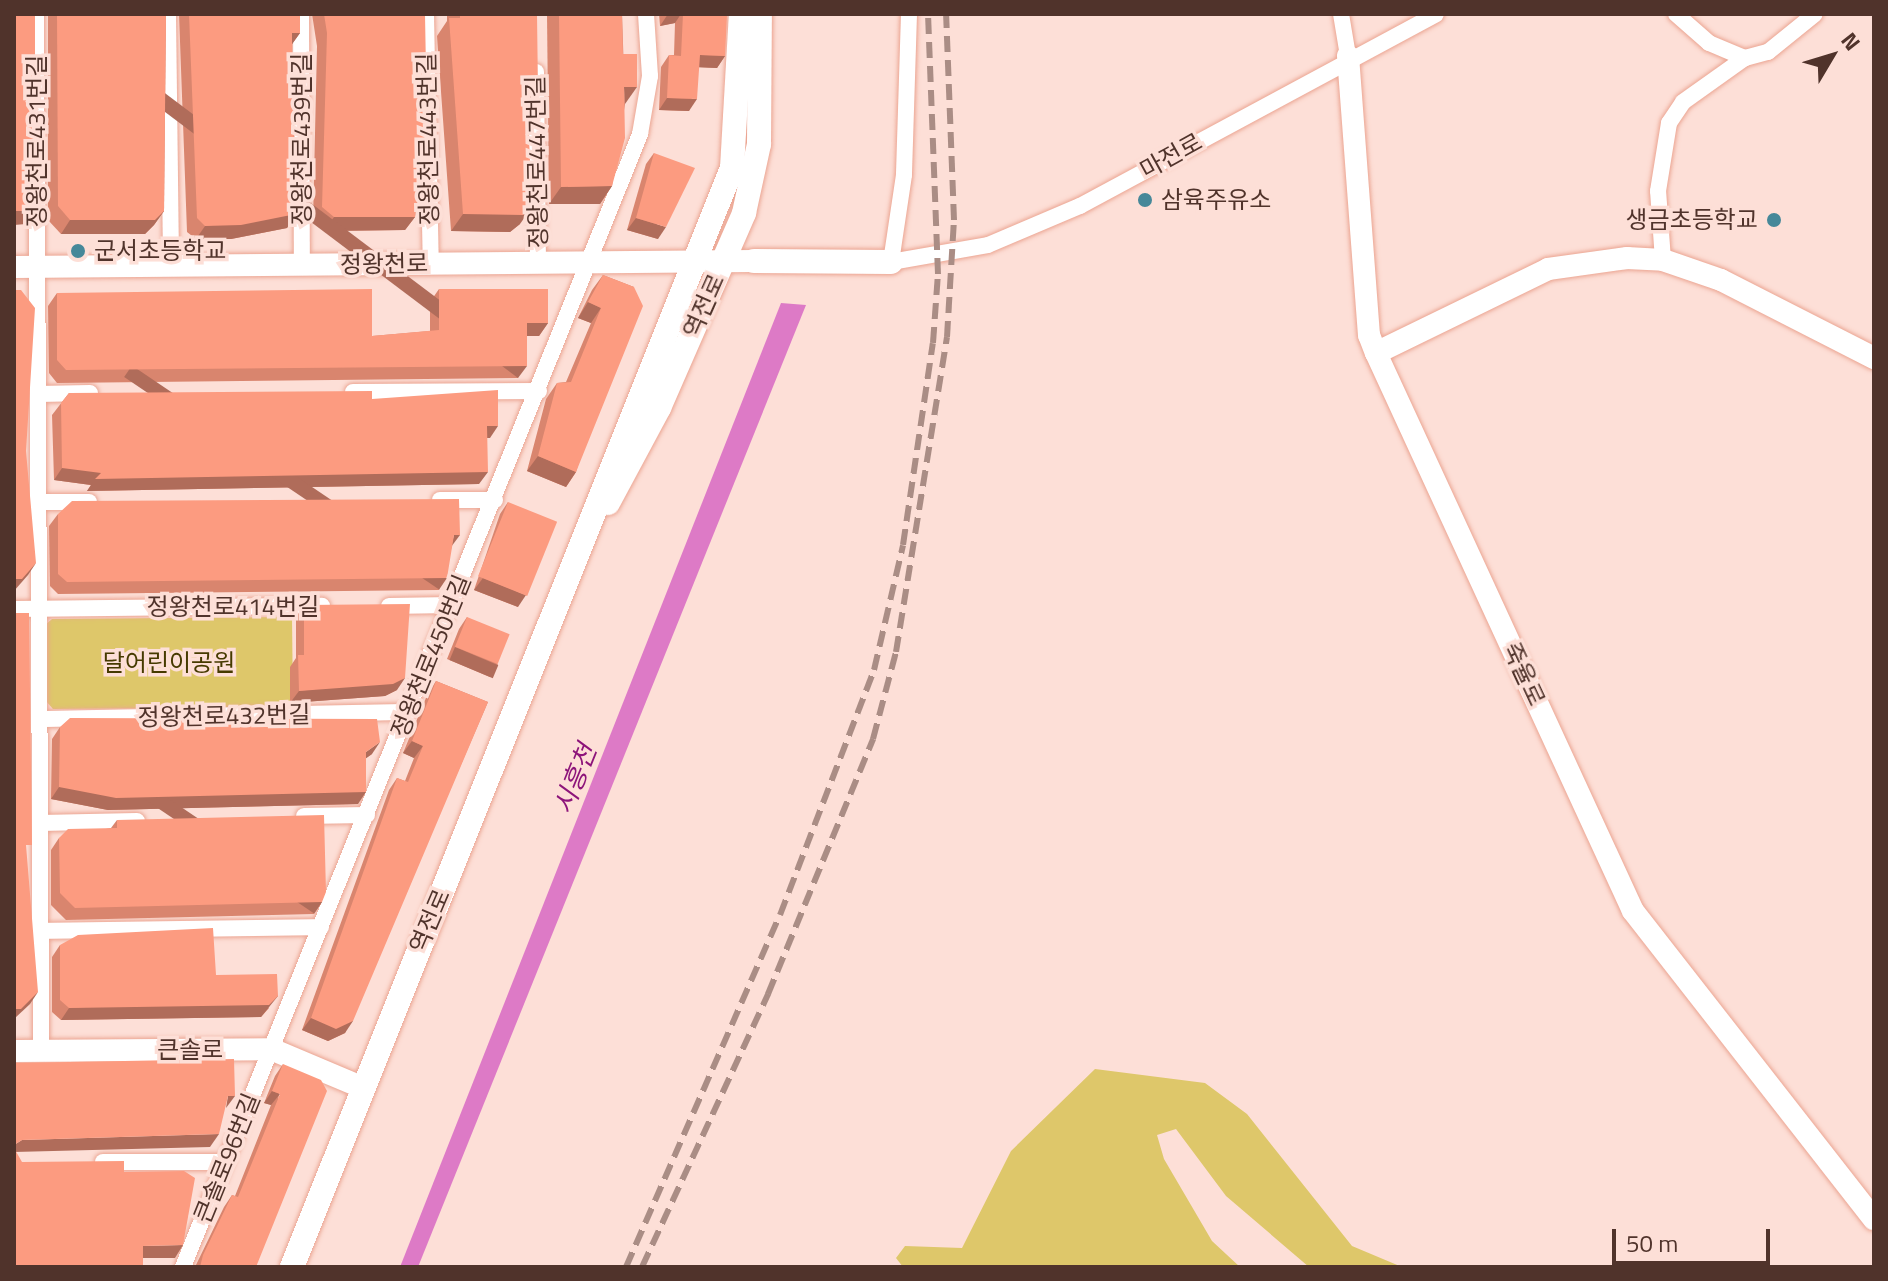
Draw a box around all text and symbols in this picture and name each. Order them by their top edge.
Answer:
north arrow [1792,16,1872,96]
text: N [1833,25,1869,58]
street label: 정왕천로443번길 [412,52,444,226]
street label: 정왕천로439번길 [288,53,316,225]
street label: 정왕천로431번길 [23,55,51,227]
street label: 정왕천로447번길 [521,75,553,249]
street label: 마전로 [1135,127,1207,185]
place label: 삼육주유소 [1161,186,1271,214]
marker: 삼육주유소 [1136,191,1154,209]
place label: 생금초등학교 [1626,206,1758,234]
marker: 생금초등학교 [1765,211,1783,229]
place label: 군서초등학교 [94,237,226,265]
marker: 군서초등학교 [69,242,87,260]
street label: 정왕천로 [340,249,428,279]
street label: 역전로 [677,270,731,342]
street label: 정왕천로450번길 [385,570,477,742]
street label: 정왕천로414번길 [147,593,319,621]
street label: 죽율로 [1497,638,1551,710]
park label: 달어린이공원 [103,649,235,677]
street label: 정왕천로432번길 [137,700,311,732]
water label: 시흥천 [547,740,603,818]
street label: 역전로 [404,885,456,957]
street label: 큰솔로 [157,1036,223,1064]
street label: 큰솔로96번길 [188,1089,266,1227]
scale bar [1616,1213,1774,1263]
text: 50 m [1626,1225,1678,1261]

